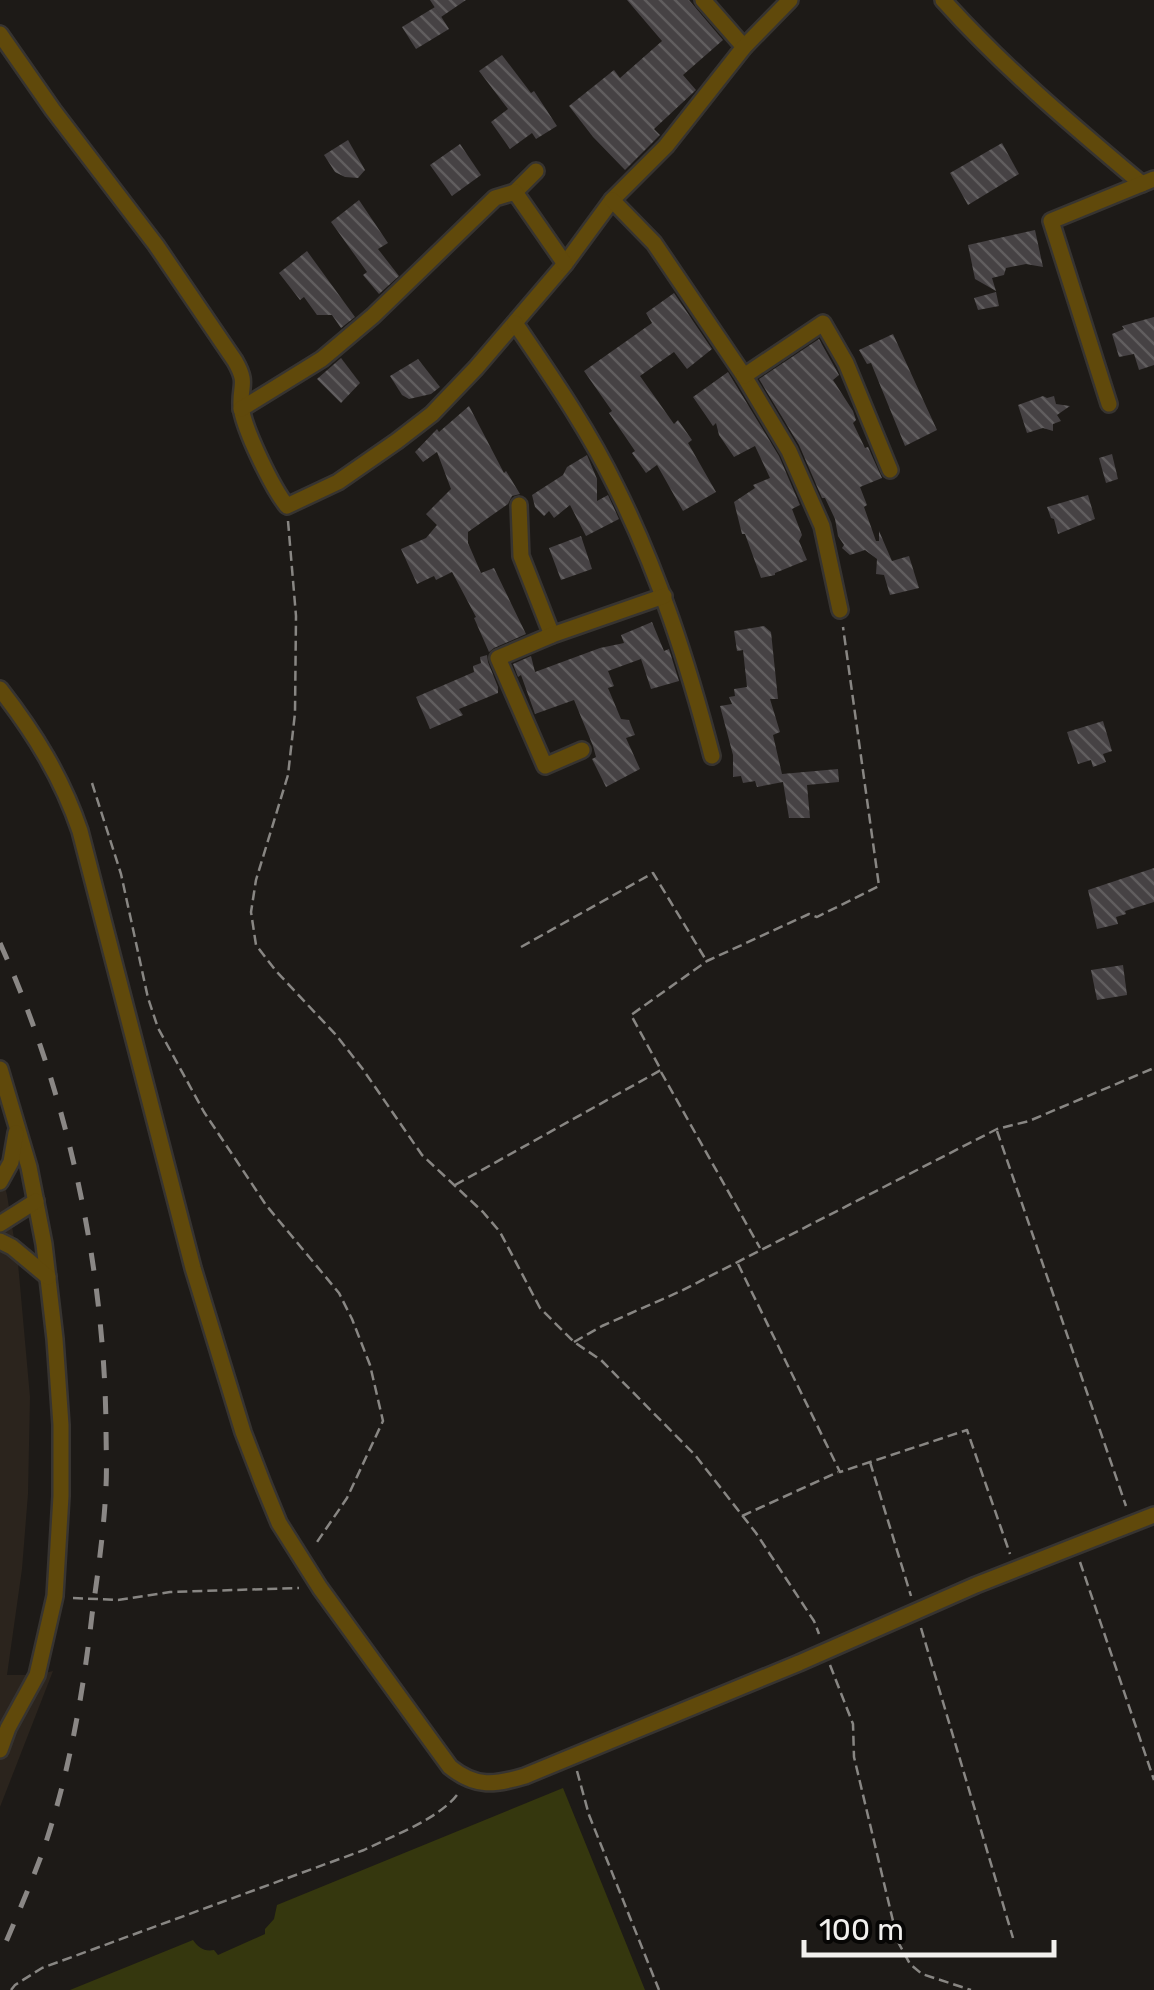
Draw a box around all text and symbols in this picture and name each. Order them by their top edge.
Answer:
scale bar [804,1895,1054,1957]
text: 100 m [819,1912,904,1948]

